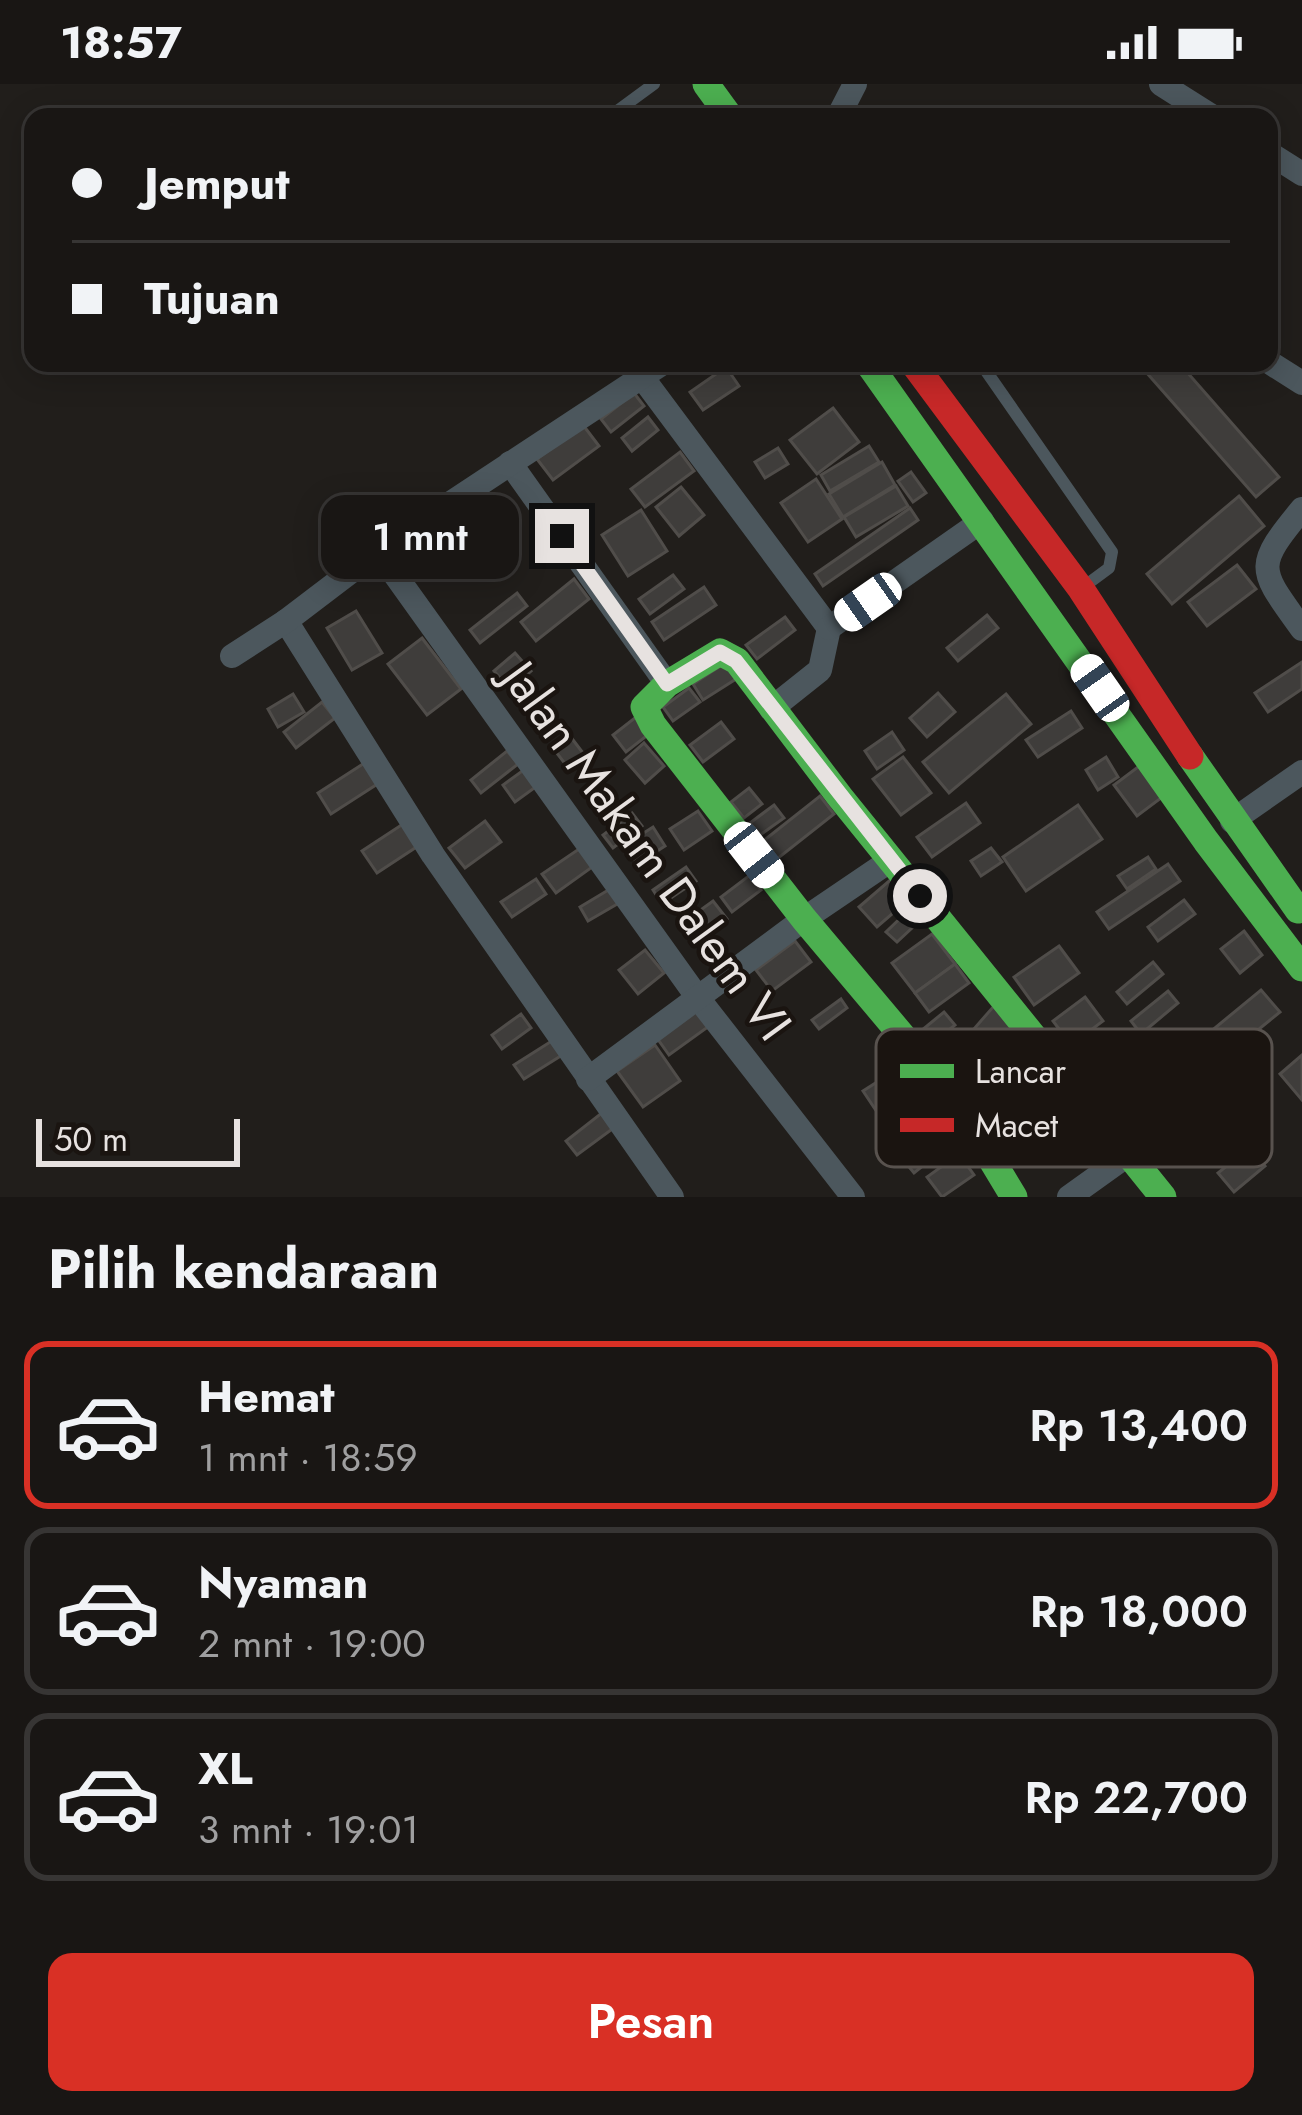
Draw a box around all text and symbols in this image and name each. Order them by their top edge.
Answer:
text: 18:57 [60,10,182,75]
text: Jemput [144,151,290,216]
text: Tujuan [144,266,280,331]
callout: 1 mnt [322,494,520,578]
text: 1 mnt [372,508,468,565]
route end [535,509,589,563]
car [828,567,908,637]
street label: Jalan Makam Dalem VI [482,643,808,1055]
car [1065,648,1135,728]
car [718,816,790,894]
route start [893,869,947,923]
legend [876,1029,1272,1167]
text: Lancar [975,1048,1067,1095]
text: Macet [975,1102,1058,1149]
scale bar [36,1113,240,1166]
text: 50 m [54,1116,128,1163]
text: Pilih kendaraan [48,1230,439,1308]
text: Hemat [198,1364,335,1429]
icon: car [54,1371,162,1479]
text: Rp 13,400 [1029,1393,1248,1458]
text: 1 mnt · 18:59 [198,1429,418,1486]
text: Nyaman [198,1550,368,1615]
icon: car [54,1557,162,1665]
text: Rp 18,000 [1030,1579,1248,1644]
text: 2 mnt · 19:00 [198,1615,426,1672]
text: XL [198,1736,253,1801]
icon: car [54,1743,162,1851]
text: Rp 22,700 [1025,1765,1248,1830]
text: 3 mnt · 19:01 [198,1801,419,1858]
button: Pesan [48,1953,1254,2091]

